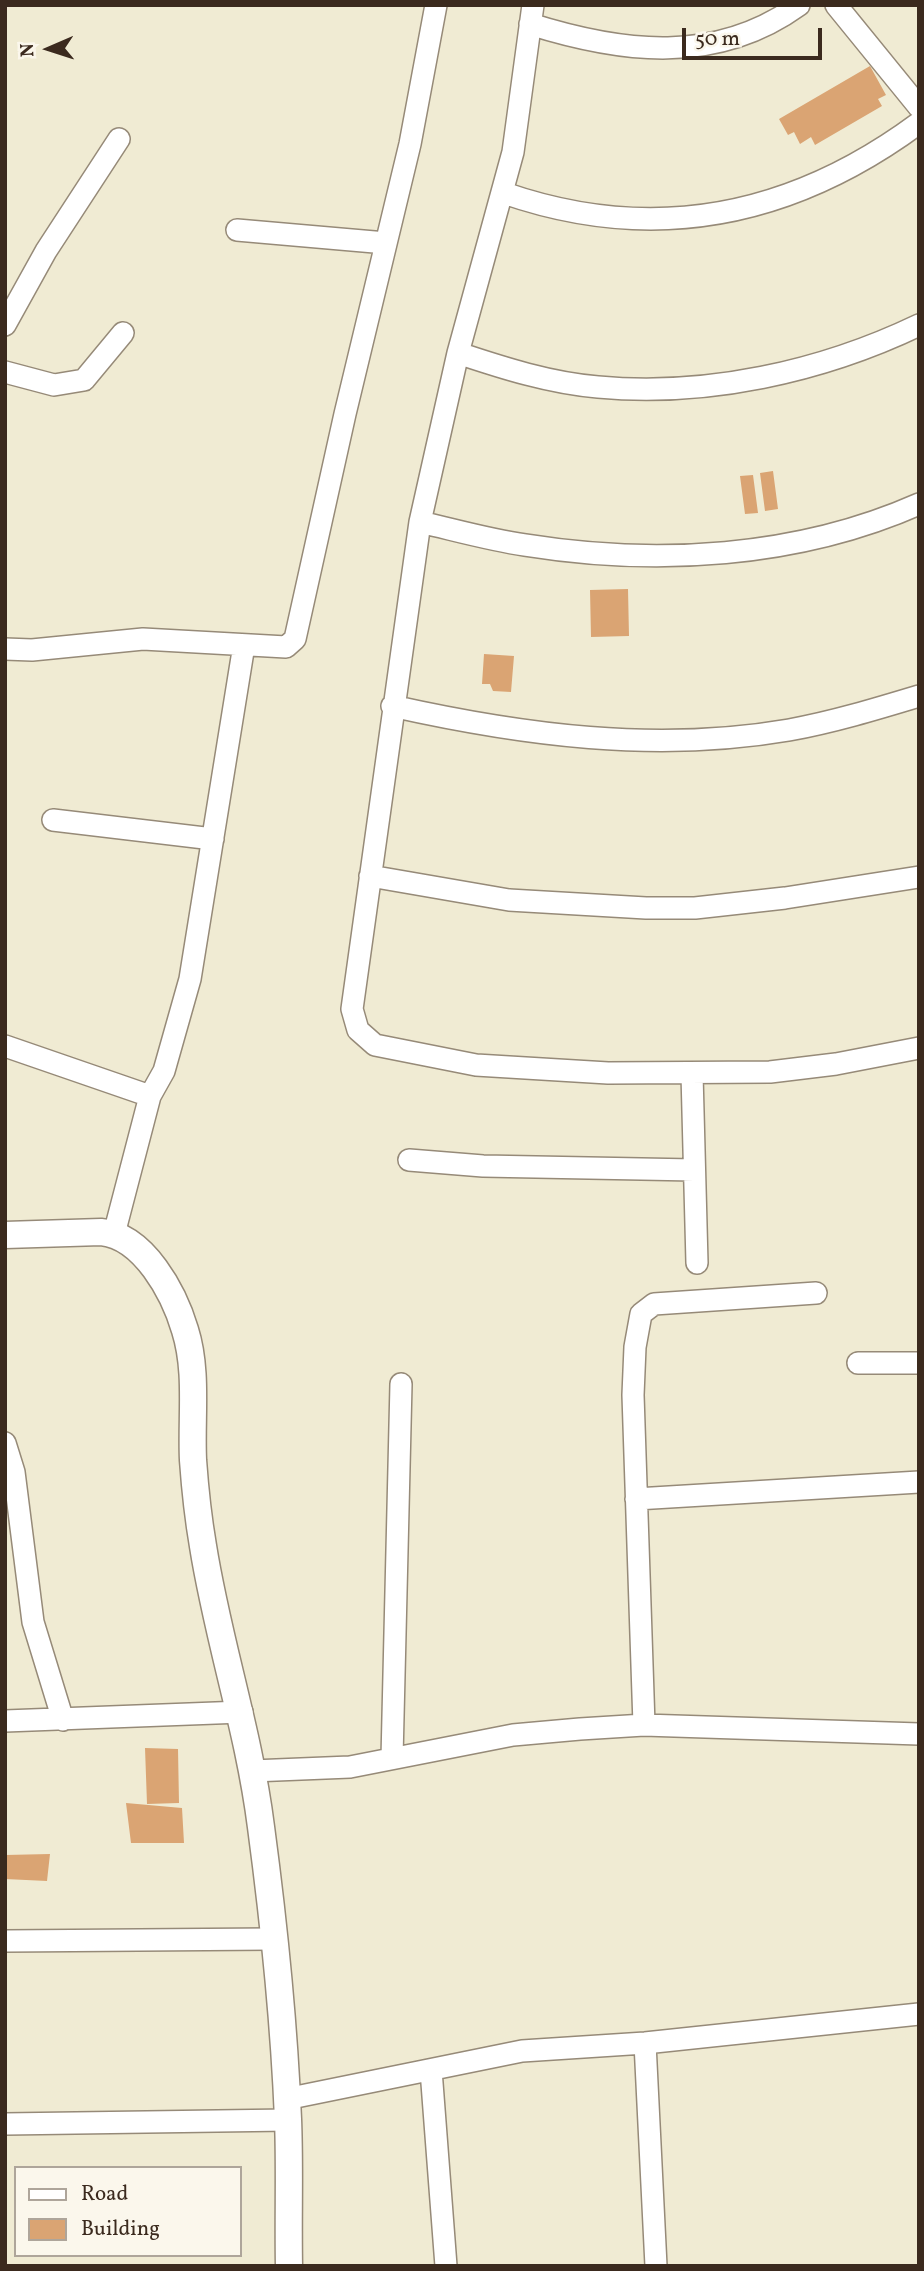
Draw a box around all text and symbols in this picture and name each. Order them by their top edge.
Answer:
north arrow [14,14,84,84]
scale bar [686,14,826,58]
text: 50 m [695,25,740,54]
text: N [15,43,41,58]
legend [14,2166,242,2257]
text: Road [81,2180,128,2209]
text: Building [81,2215,160,2244]

